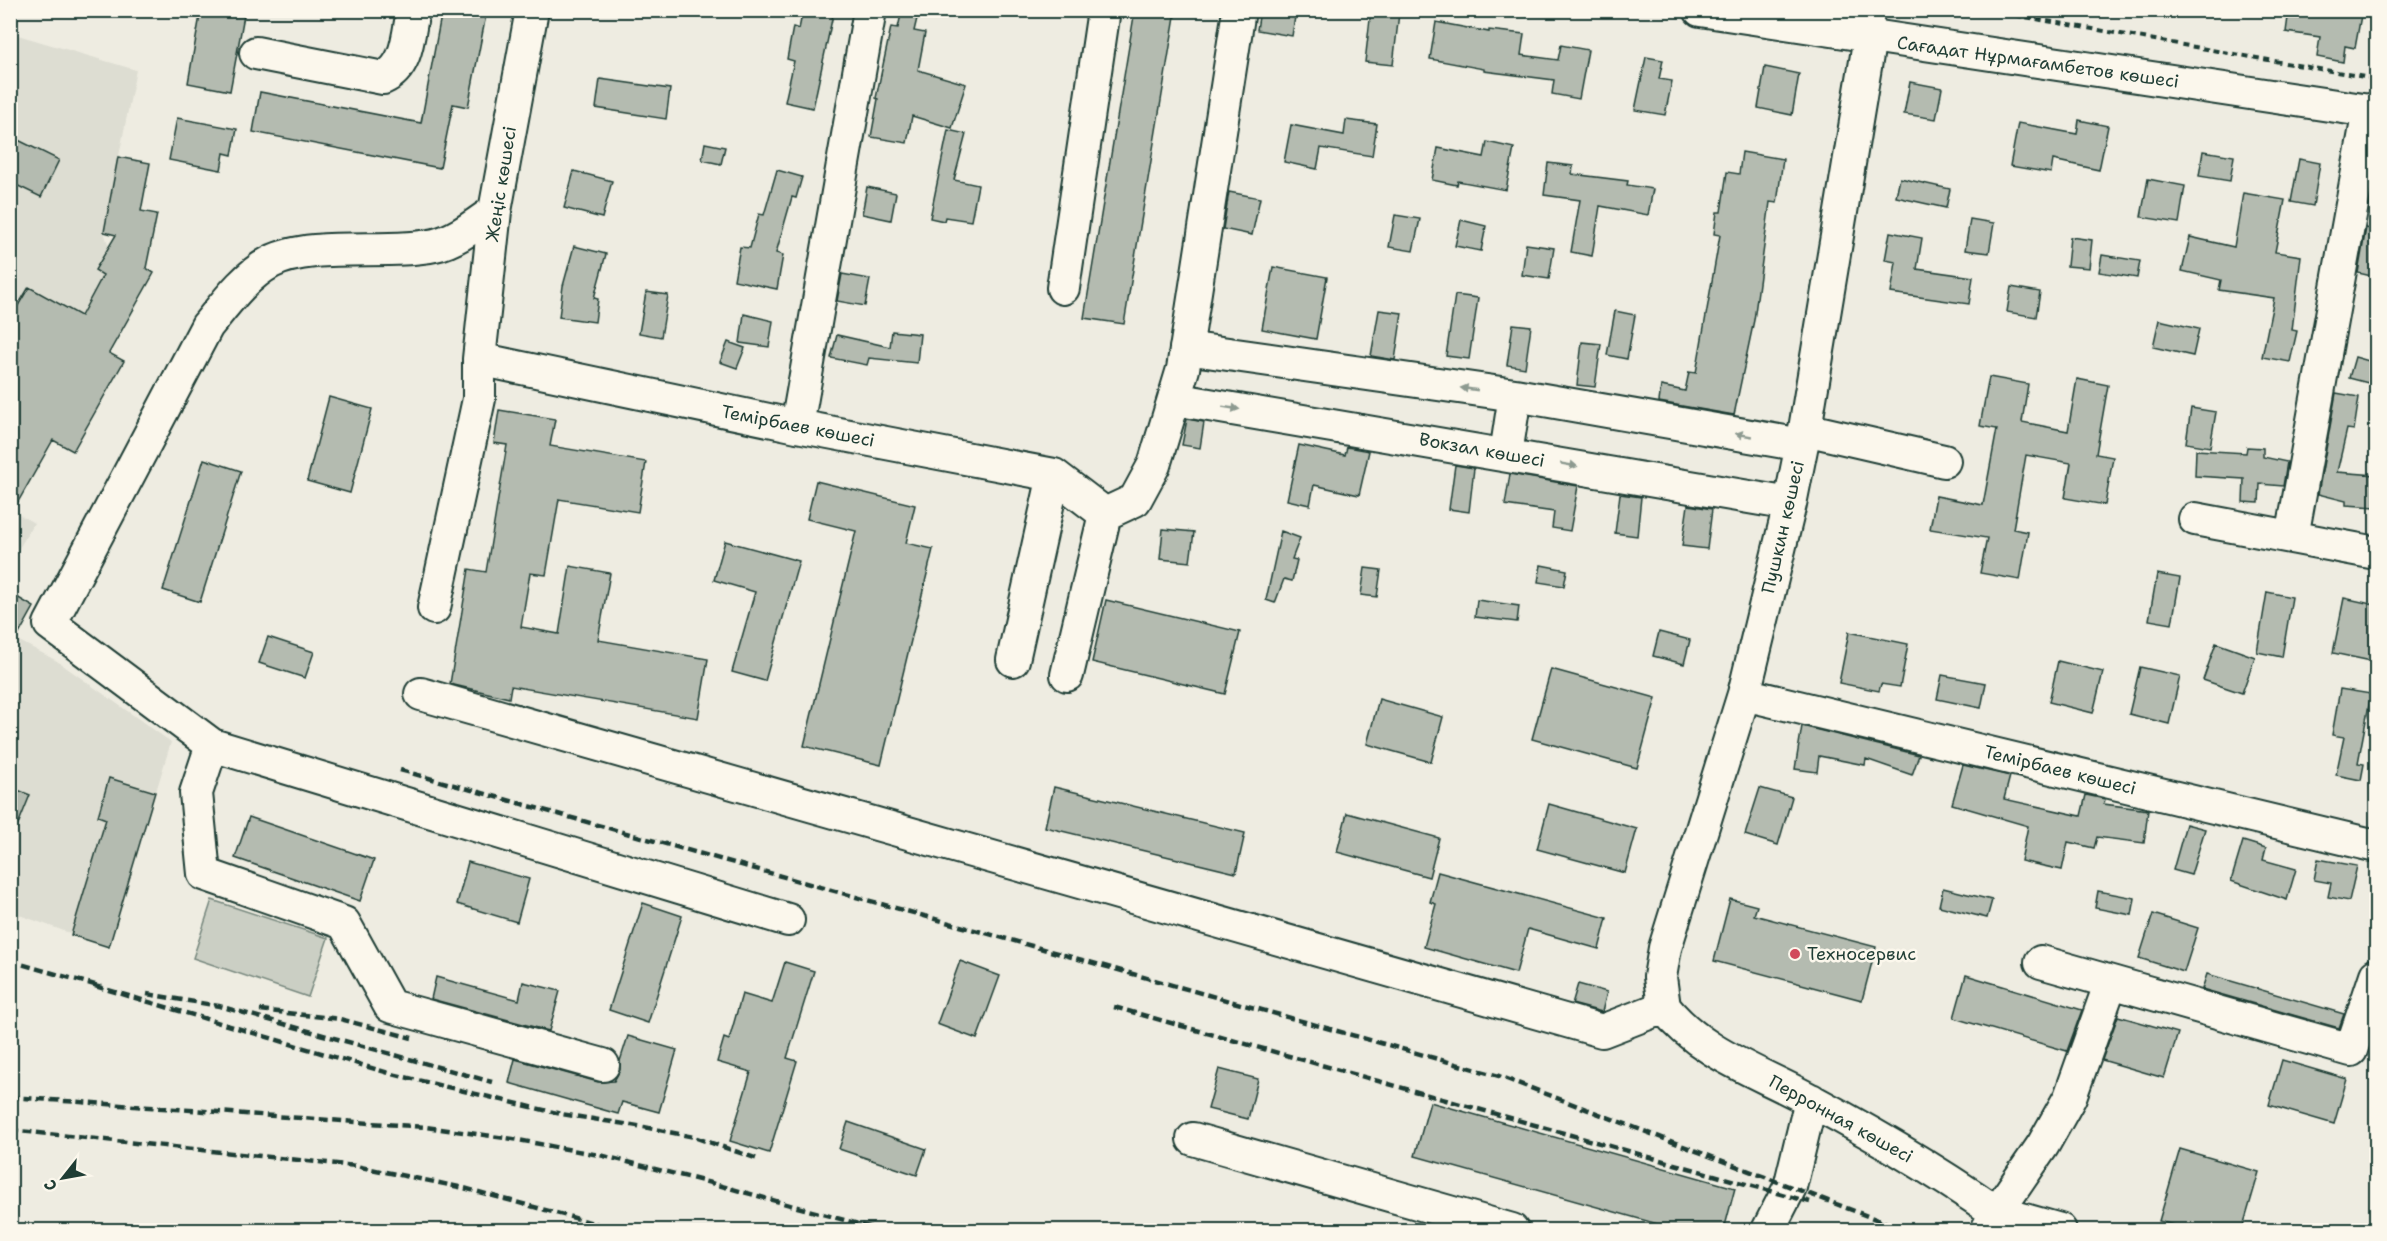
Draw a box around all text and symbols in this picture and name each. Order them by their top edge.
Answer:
street label: Сағадат Нұрмағамбетов көшесі [1895,30,2181,94]
street label: Жеңіс көшесі [480,124,522,244]
one-way arrow [1460,384,1479,393]
street label: Темірбаев көшесі [719,399,877,453]
one-way arrow [1222,404,1241,413]
street label: Вокзал көшесі [1417,427,1547,473]
one-way arrow [1735,430,1754,439]
street label: Пушкин көшесі [1756,458,1810,596]
one-way arrow [1559,461,1578,470]
street label: Темірбаев көшесі [1982,740,2138,800]
place label: Техносервис [1807,942,1916,966]
marker: Техносервис [1788,947,1802,961]
street label: Перронная көшесі [1765,1069,1917,1169]
north arrow [33,1148,93,1208]
text: С [39,1176,62,1195]

